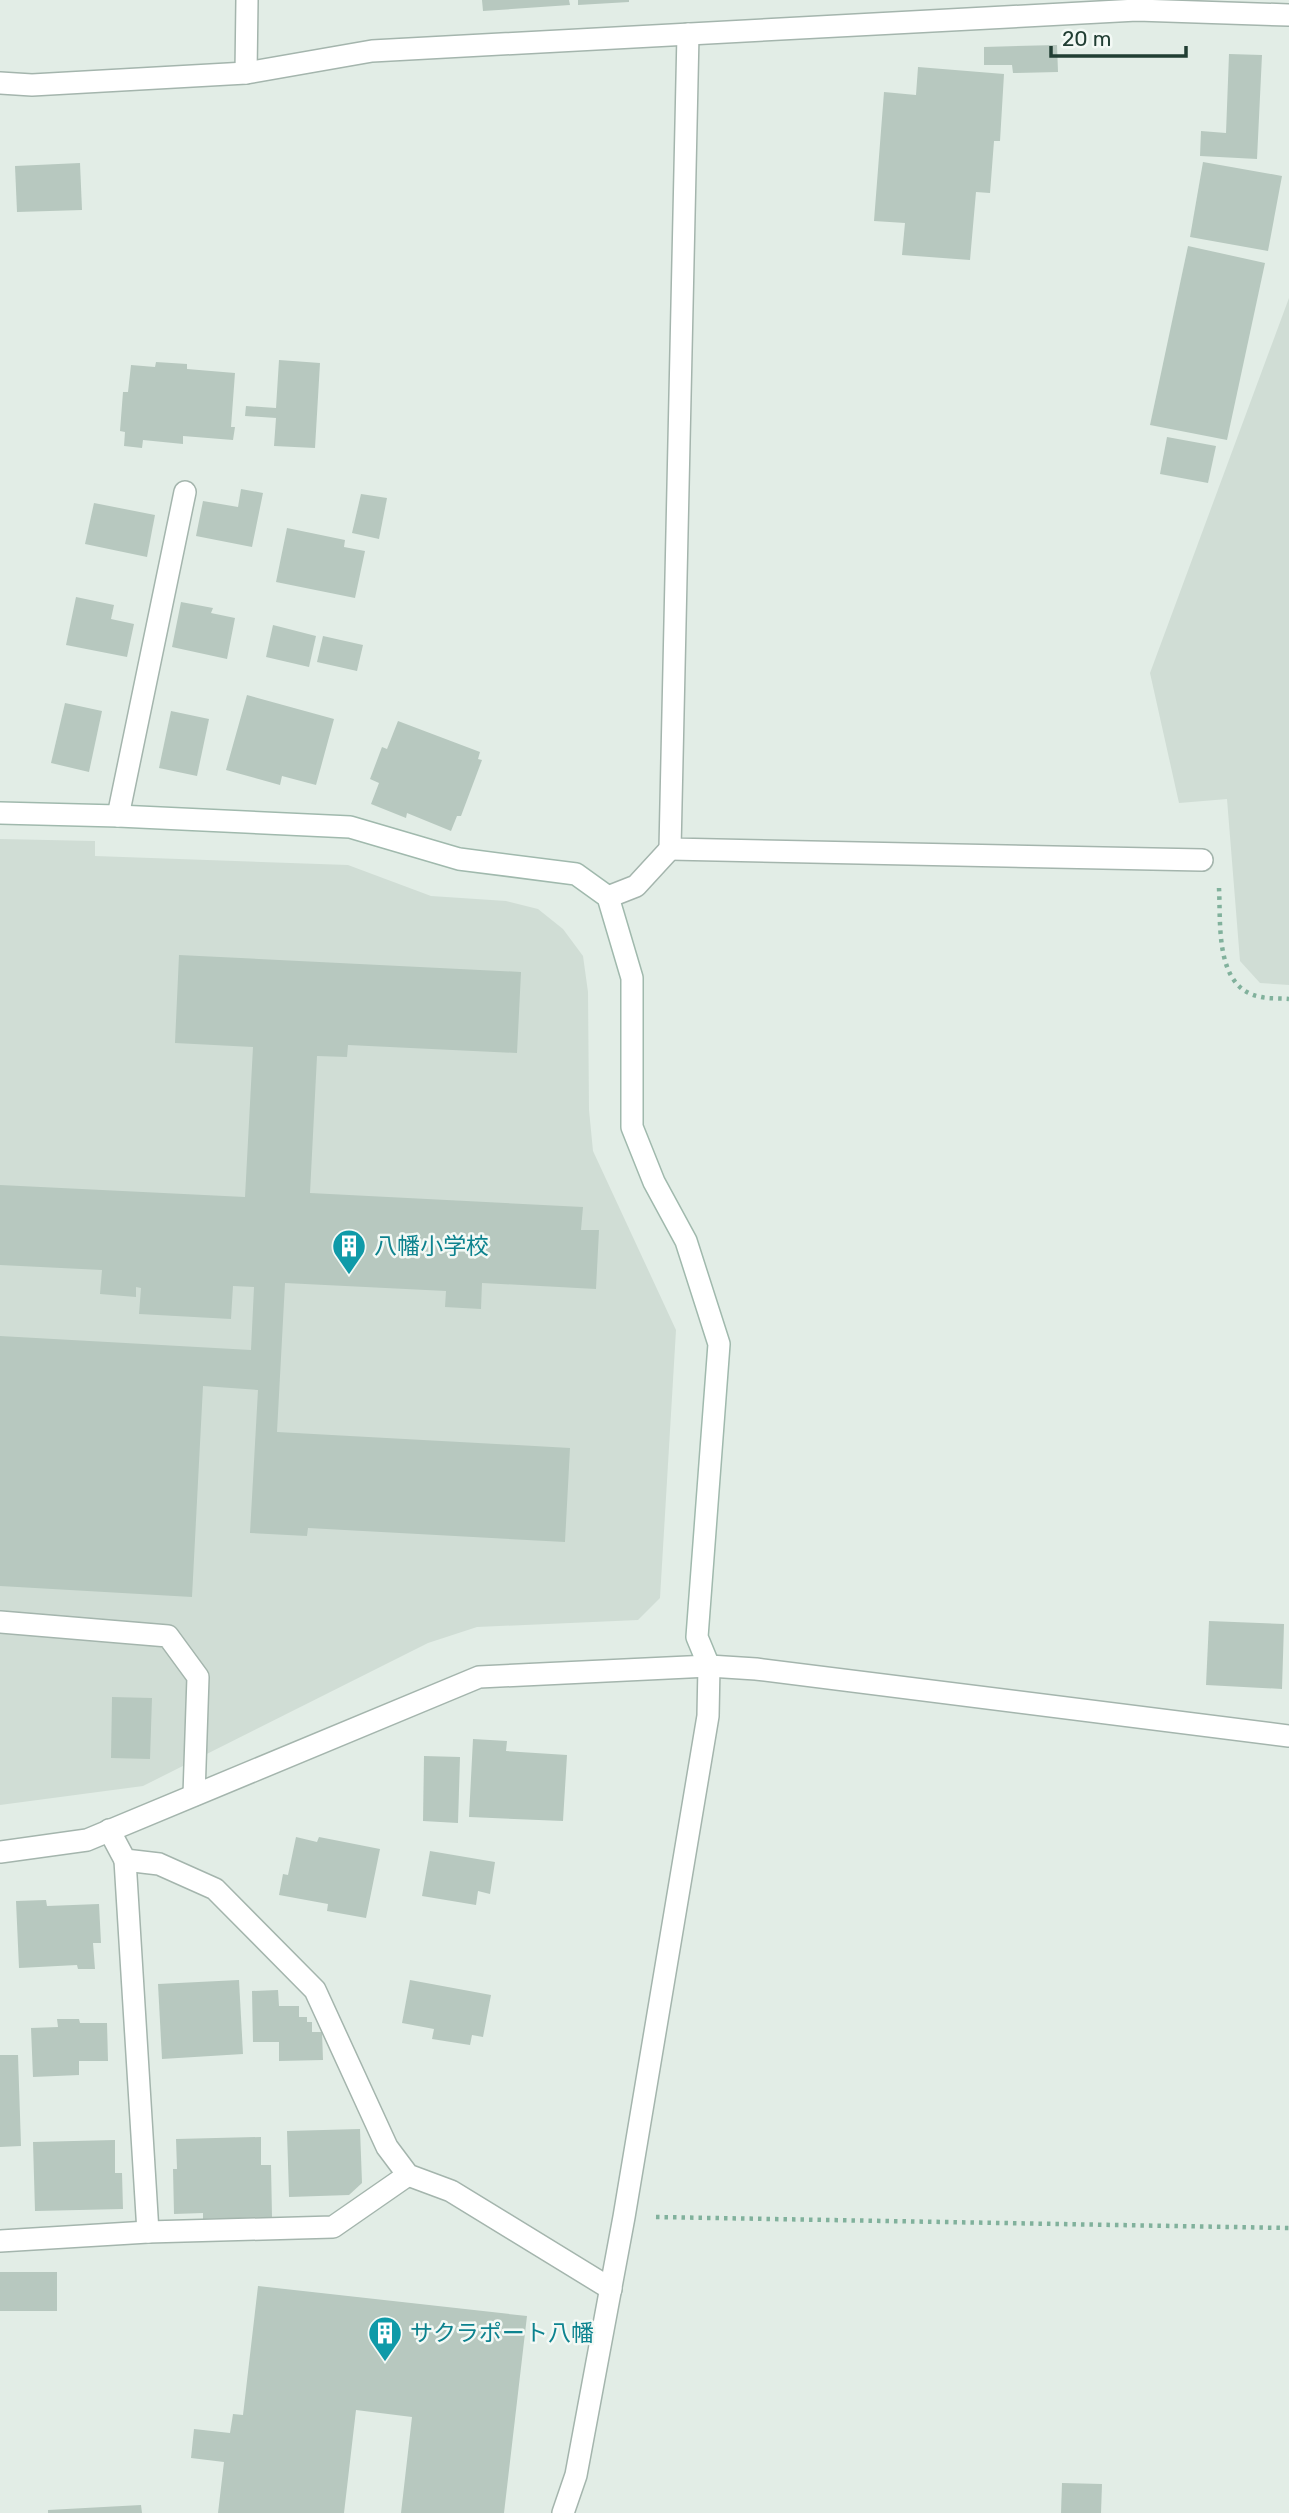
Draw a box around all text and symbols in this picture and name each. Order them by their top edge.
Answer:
scale bar [1051,14,1186,58]
text: 20 m [1062,26,1111,51]
building icon: 八幡小学校 [330,1227,368,1276]
place label: 八幡小学校 [374,1232,489,1260]
building icon: サクラポート八幡 [366,2314,404,2363]
place label: サクラポート八幡 [410,2319,594,2347]

